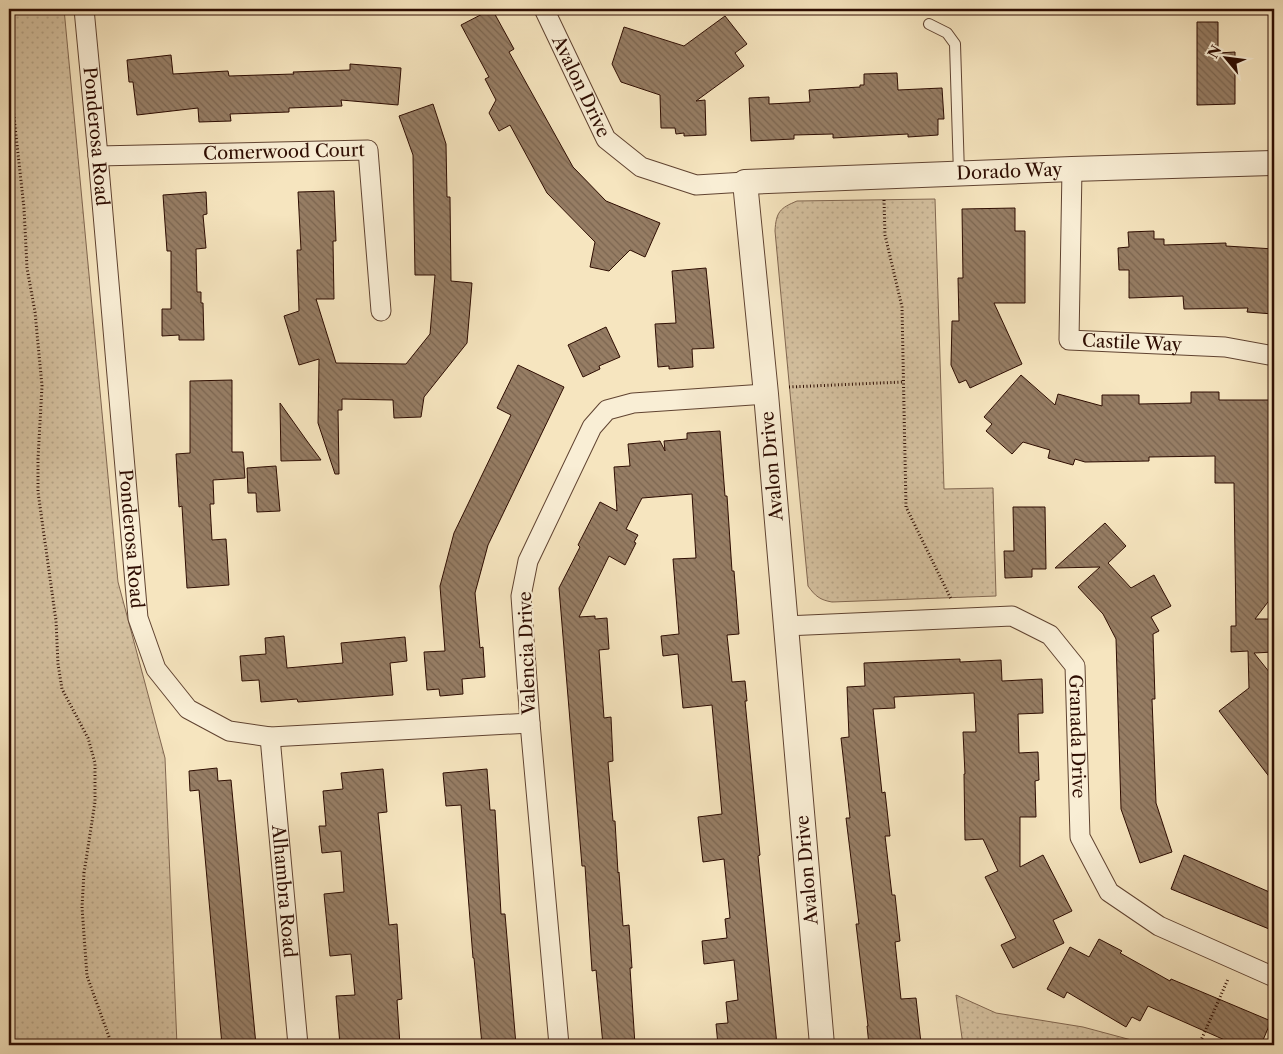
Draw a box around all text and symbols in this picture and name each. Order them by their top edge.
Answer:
street label: Avalon Drive [547,31,615,141]
north arrow [1200,32,1250,82]
text: N [1204,42,1225,61]
street label: Ponderosa Road [79,66,113,207]
street label: Comerwood Court [203,139,366,165]
street label: Dorado Way [956,158,1064,185]
street label: Castile Way [1082,330,1183,356]
street label: Avalon Drive [756,410,788,523]
street label: Ponderosa Road [114,468,148,609]
street label: Valencia Drive [514,591,540,716]
street label: Granada Drive [1064,674,1090,799]
street label: Avalon Drive [791,814,823,927]
street label: Alhambra Road [267,823,301,959]

